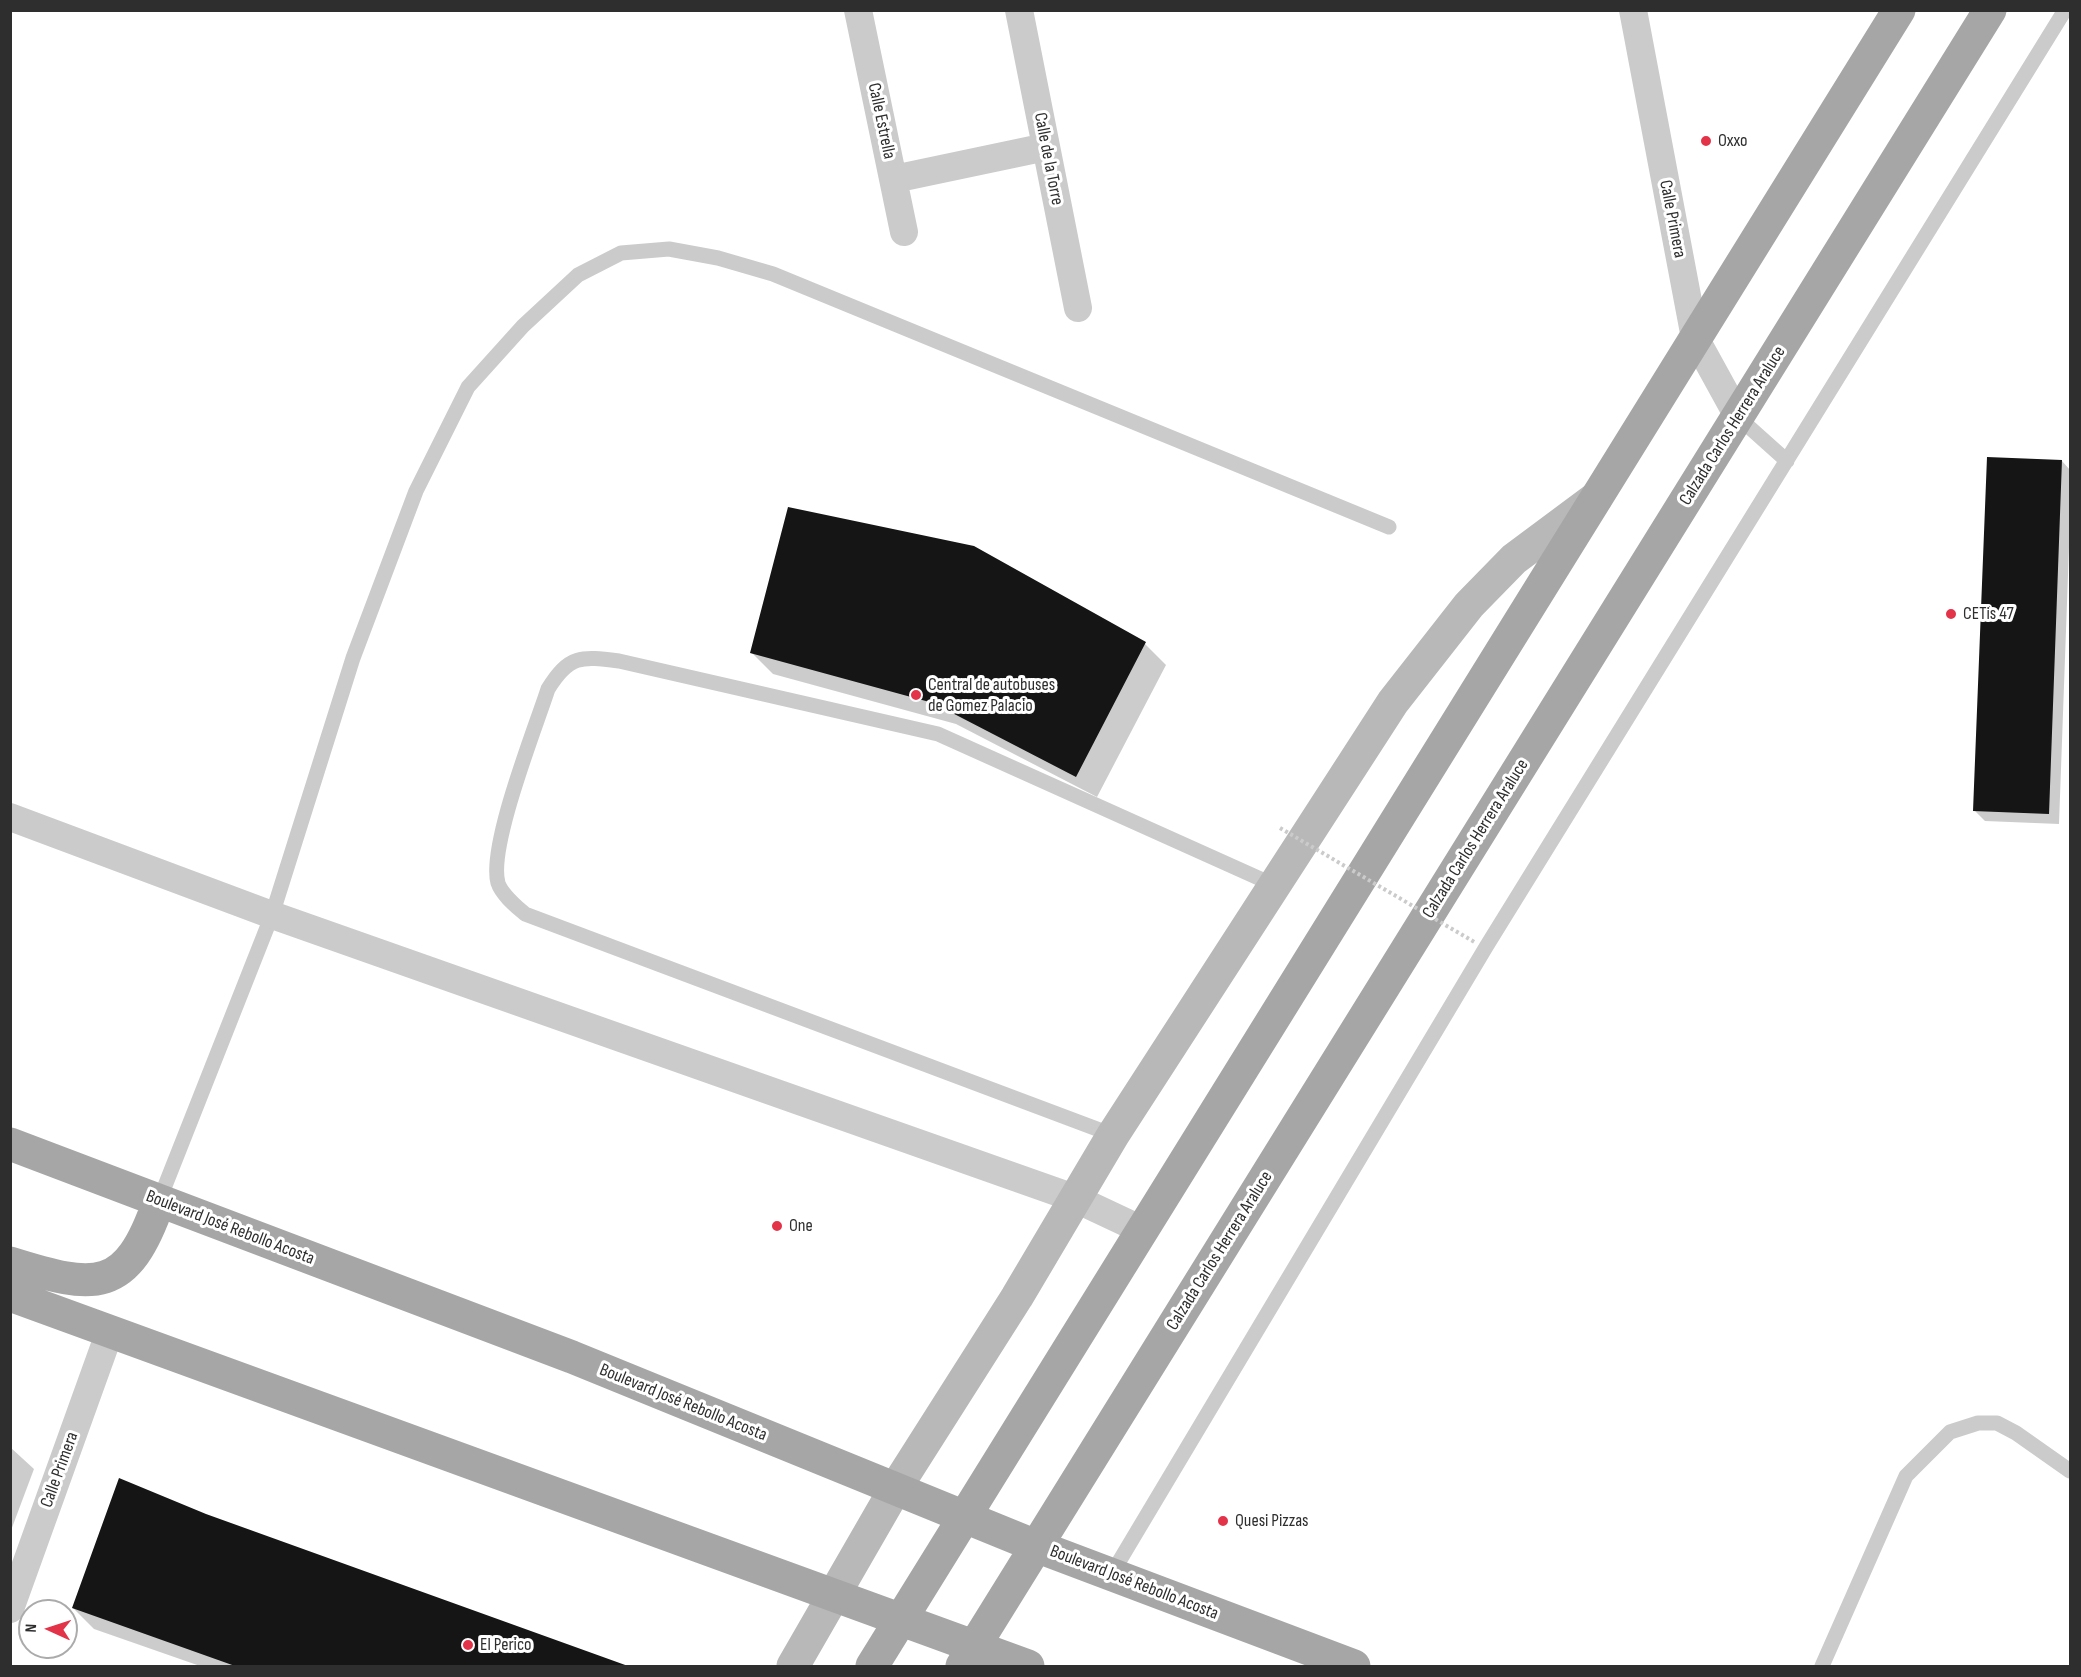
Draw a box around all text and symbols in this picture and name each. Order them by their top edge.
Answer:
street label: Calle Estrella [862,81,900,161]
street label: Calle de la Torre [1028,111,1068,207]
place label: Oxxo [1718,130,1748,152]
marker: Oxxo [1699,134,1713,148]
street label: Calle Primera [1654,178,1690,260]
street label: Calzada Carlos Herrera Araluce [1675,342,1791,510]
place label: CETis 47 [1963,603,2014,625]
marker: CETis 47 [1944,607,1958,621]
place label: Central de autobuses de Gomez Palacio [928,674,1055,716]
marker: Central de autobuses de Gomez Palacio [909,688,923,702]
street label: Calzada Carlos Herrera Araluce [1418,755,1534,923]
street label: Calzada Carlos Herrera Araluce [1162,1167,1278,1335]
street label: Boulevard José Rebollo Acosta [143,1186,317,1270]
place label: One [789,1215,813,1237]
marker: One [770,1219,784,1233]
street label: Boulevard José Rebollo Acosta [596,1360,770,1446]
street label: Calle Primera [36,1429,84,1511]
place label: Quesi Pizzas [1235,1510,1309,1532]
marker: Quesi Pizzas [1216,1514,1230,1528]
street label: Boulevard José Rebollo Acosta [1047,1541,1221,1625]
north arrow [18,1599,78,1659]
text: N [22,1623,41,1633]
place label: El Perico [480,1634,532,1656]
marker: El Perico [461,1638,475,1652]

